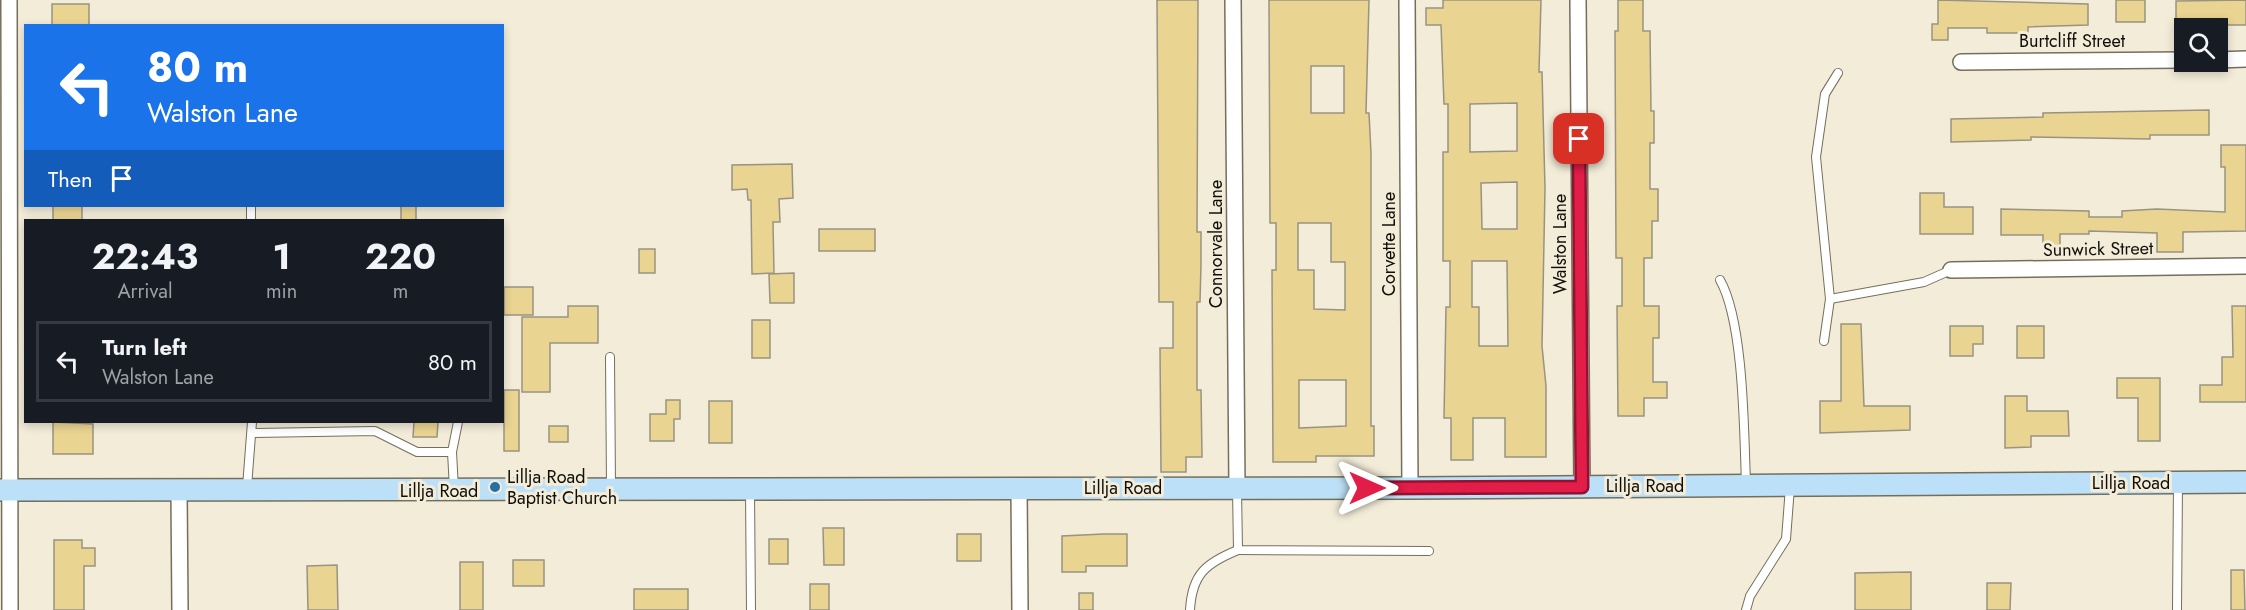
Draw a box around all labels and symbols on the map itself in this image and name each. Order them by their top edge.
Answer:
street label: Burtcliff Street [2019,28,2126,54]
pin [1553,113,1604,164]
street label: Connorvale Lane [1203,180,1229,308]
street label: Corvette Lane [1376,192,1402,296]
street label: Walston Lane [1547,194,1573,294]
street label: Sunwick Street [2043,235,2154,263]
position arrow [1335,456,1399,520]
place label: Lillja Road Baptist Church [507,464,617,511]
street label: Lillja Road [2092,470,2170,496]
street label: Lillja Road [1606,473,1684,499]
street label: Lillja Road [1084,475,1162,501]
street label: Lillja Road [400,478,478,504]
marker: Lillja Road Baptist Church [488,480,502,494]

